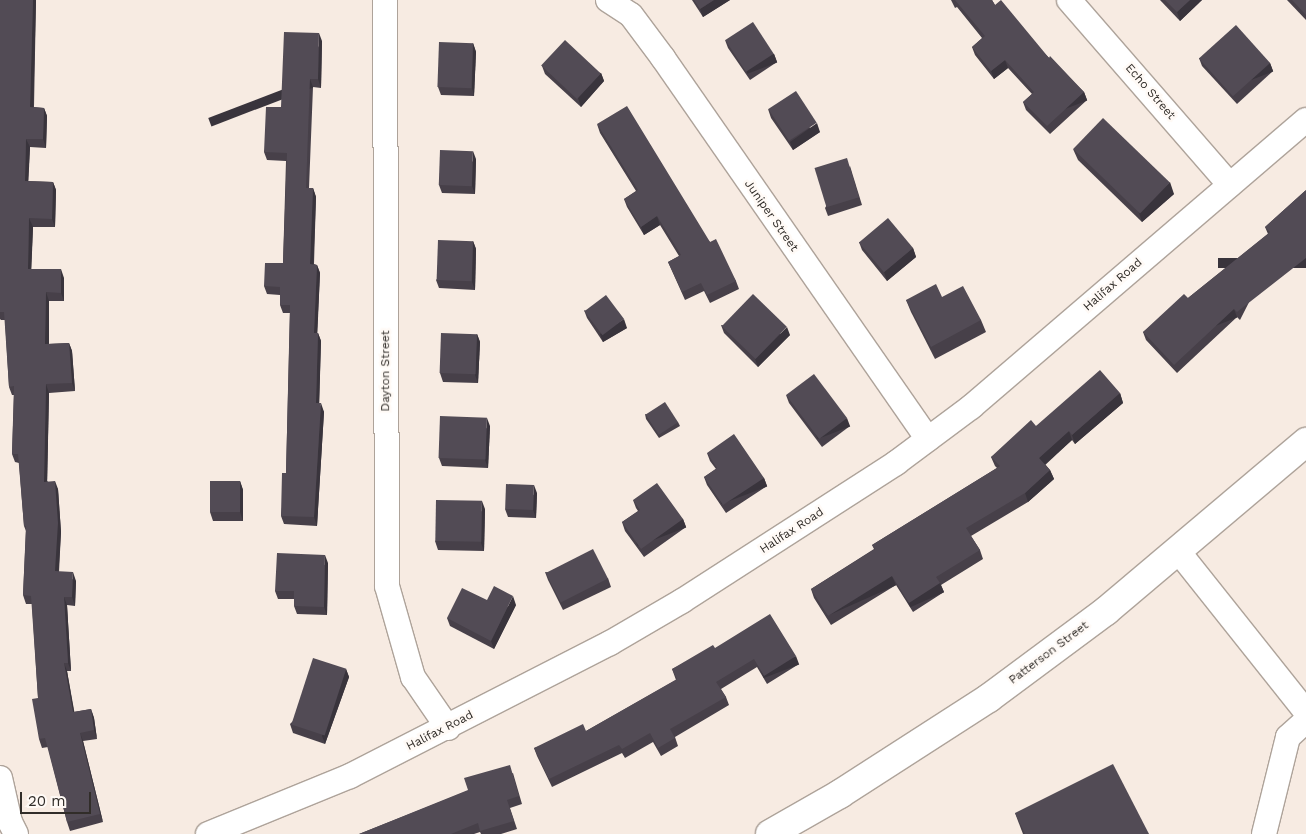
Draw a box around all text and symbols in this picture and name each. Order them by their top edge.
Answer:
street label: Echo Street [1122,61,1178,123]
street label: Juniper Street [741,177,801,255]
street label: Halifax Road [1081,256,1145,314]
street label: Dayton Street [379,330,393,412]
street label: Halifax Road [757,505,827,557]
street label: Patterson Street [1006,618,1092,688]
street label: Halifax Road [404,708,476,754]
scale bar [22,782,94,814]
text: 20 m [28,792,66,810]

